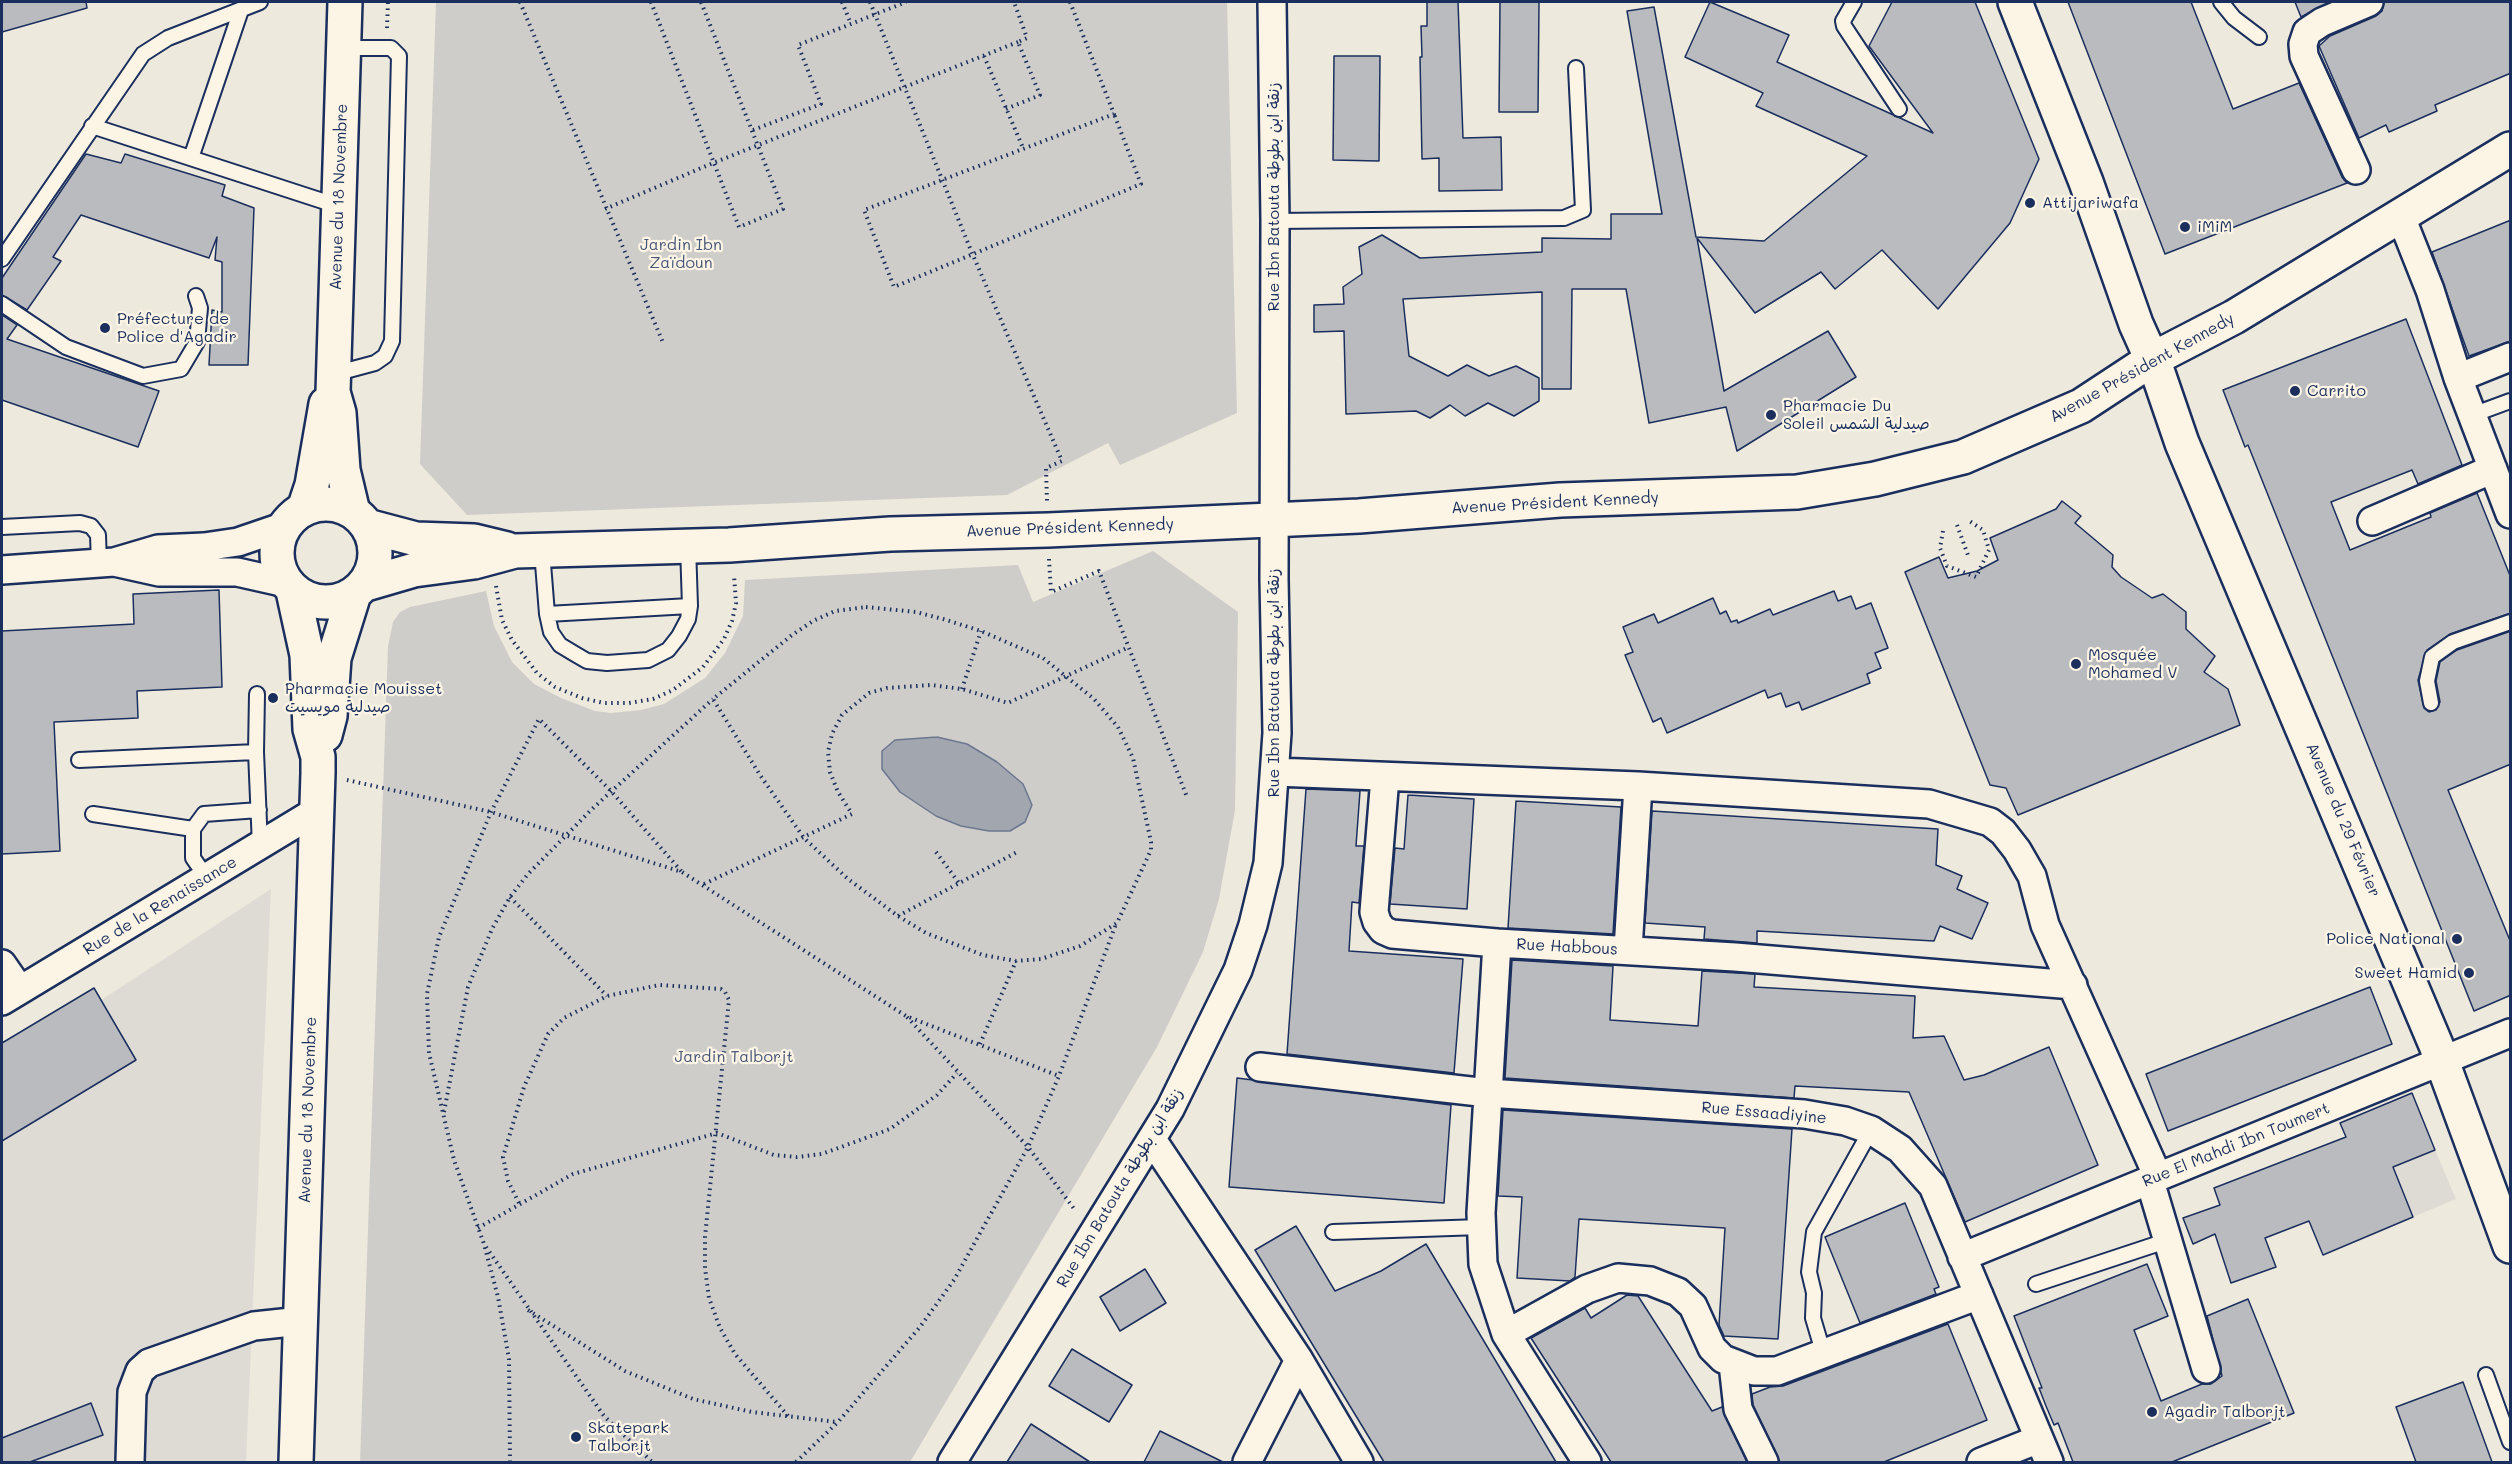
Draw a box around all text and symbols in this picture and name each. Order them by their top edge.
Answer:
street label: Rue Ibn Batouta زنقة ابن بطوطة [1264,82,1284,312]
street label: Avenue du 18 Novembre [326,103,352,291]
place label: Attijariwafa [2042,193,2139,213]
marker: Attijariwafa [2023,196,2037,210]
place label: iMiM [2197,217,2232,237]
marker: iMiM [2178,220,2192,234]
park label: Jardin Ibn Zaïdoun [640,235,722,273]
place label: Préfecture de Police d'Agadir [117,309,237,347]
street label: Avenue Président Kennedy [2046,309,2238,427]
marker: Préfecture de Police d'Agadir [98,321,112,335]
place label: Carrito [2307,381,2366,401]
marker: Carrito [2288,384,2302,398]
place label: Pharmacie Du Soleil صيدلية الشمس [1783,396,1930,434]
marker: Pharmacie Du Soleil صيدلية الشمس [1764,408,1778,422]
street label: Avenue Président Kennedy [1451,488,1659,518]
street label: Avenue Président Kennedy [966,515,1174,541]
street label: Rue Ibn Batouta زنقة ابن بطوطة [1264,568,1284,798]
place label: Mosquée Mohamed V [2088,645,2177,683]
marker: Mosquée Mohamed V [2069,657,2083,671]
place label: Pharmacie Mouisset صيدلية مويسيت [285,679,442,717]
marker: Pharmacie Mouisset صيدلية مويسيت [266,691,280,705]
street label: Avenue du 29 Février [2302,740,2384,900]
street label: Rue de la Renaissance [80,852,240,960]
place label: Police National [2326,929,2445,949]
marker: Police National [2450,932,2464,946]
street label: Rue Habbous [1516,935,1618,959]
place label: Sweet Hamid [2354,963,2457,983]
marker: Sweet Hamid [2462,966,2476,980]
street label: Avenue du 18 Novembre [295,1016,321,1204]
park label: Jardin Talborjt [675,1047,793,1067]
street label: Rue Ibn Batouta زنقة ابن بطوطة [1053,1085,1187,1291]
street label: Rue Essaadiyine [1701,1098,1827,1128]
street label: Rue El Mahdi Ibn Toumert [2140,1099,2332,1191]
place label: Agadir Talborjt [2164,1402,2286,1422]
marker: Agadir Talborjt [2145,1405,2159,1419]
place label: Skatepark Talborjt [588,1418,669,1456]
marker: Skatepark Talborjt [569,1430,583,1444]

